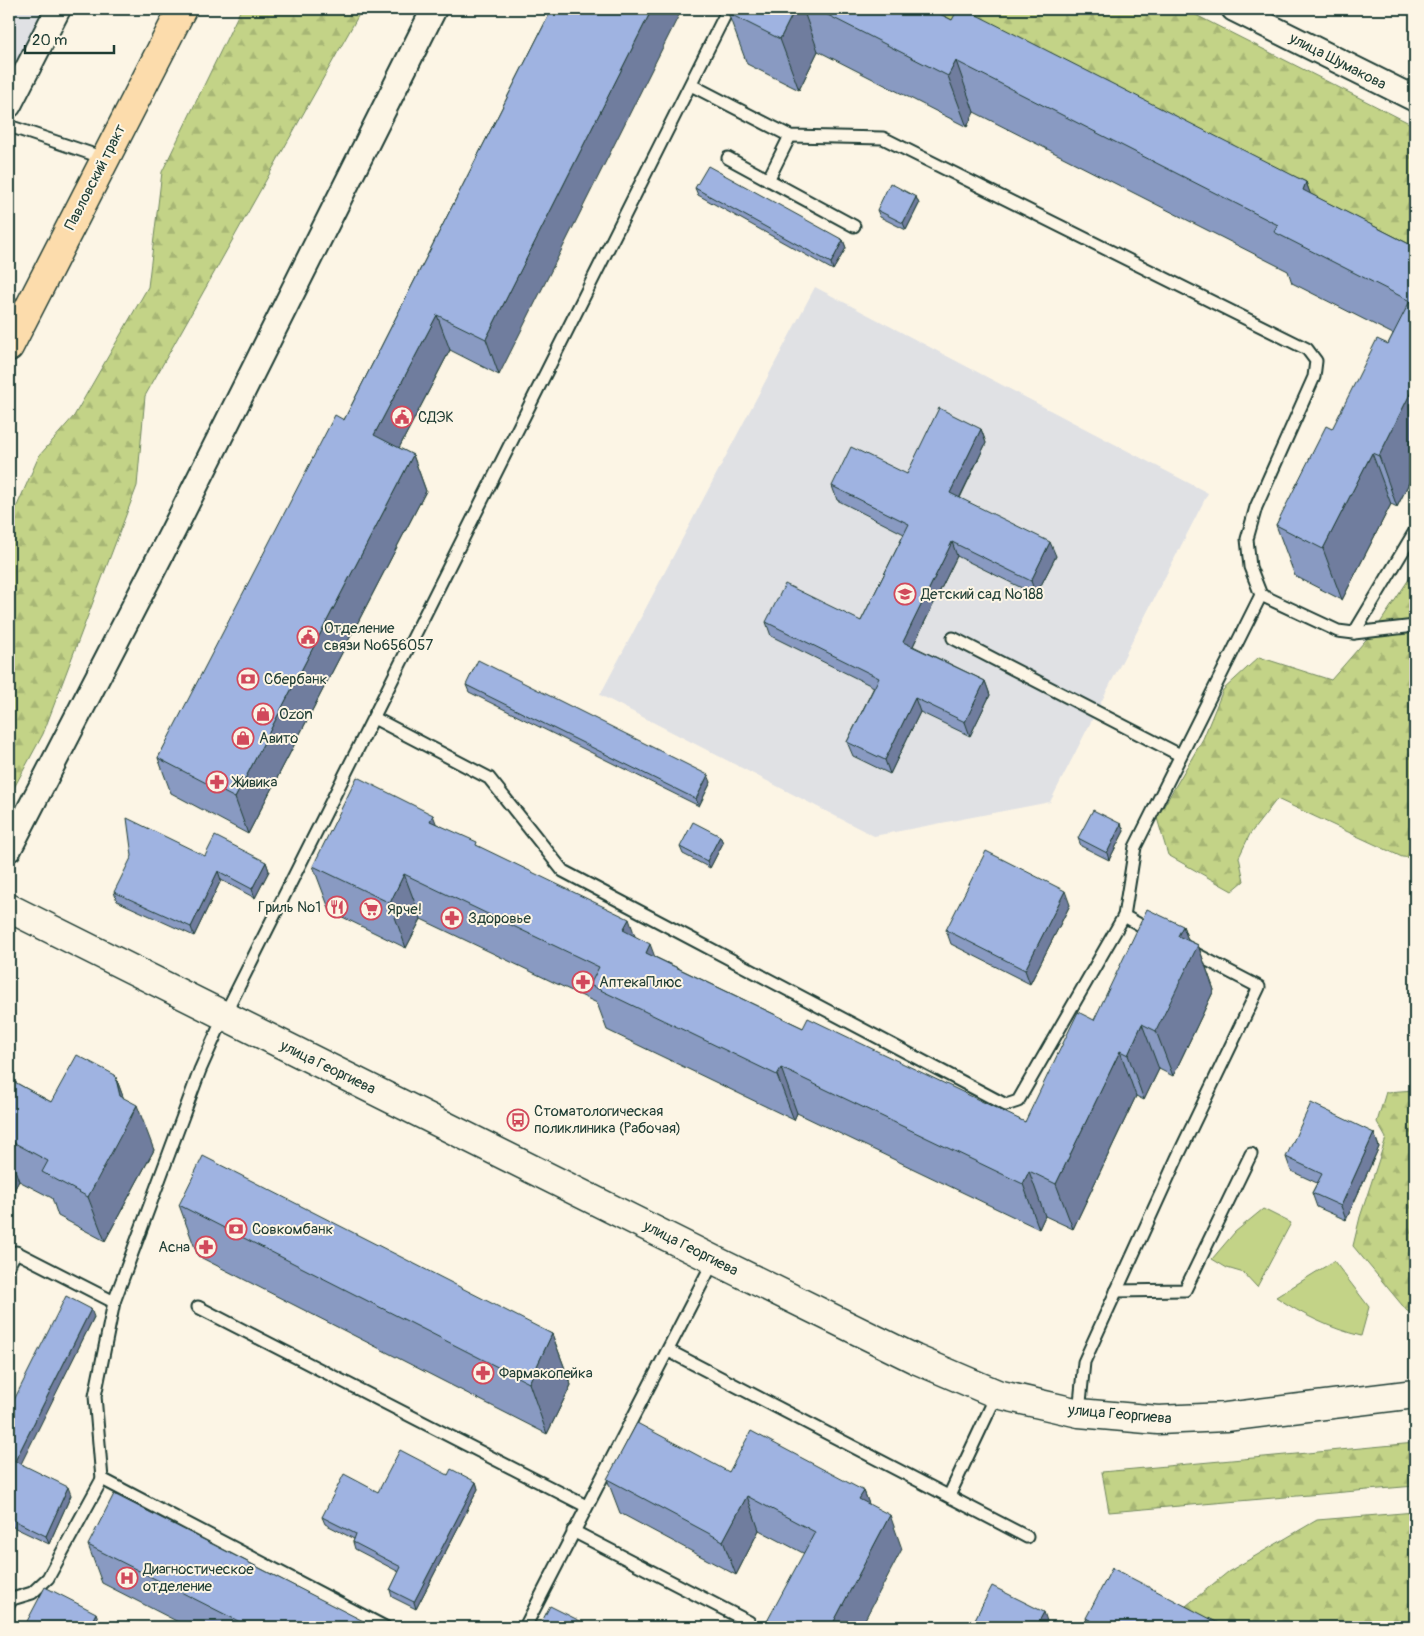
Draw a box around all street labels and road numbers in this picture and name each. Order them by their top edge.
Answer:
street label: улица Шумакова [1285,28,1389,94]
street label: Павловский тракт [61,121,130,233]
street label: улица Георгиева [276,1036,379,1099]
street label: улица Георгиева [639,1216,741,1280]
street label: улица Георгиева [1066,1400,1173,1428]

